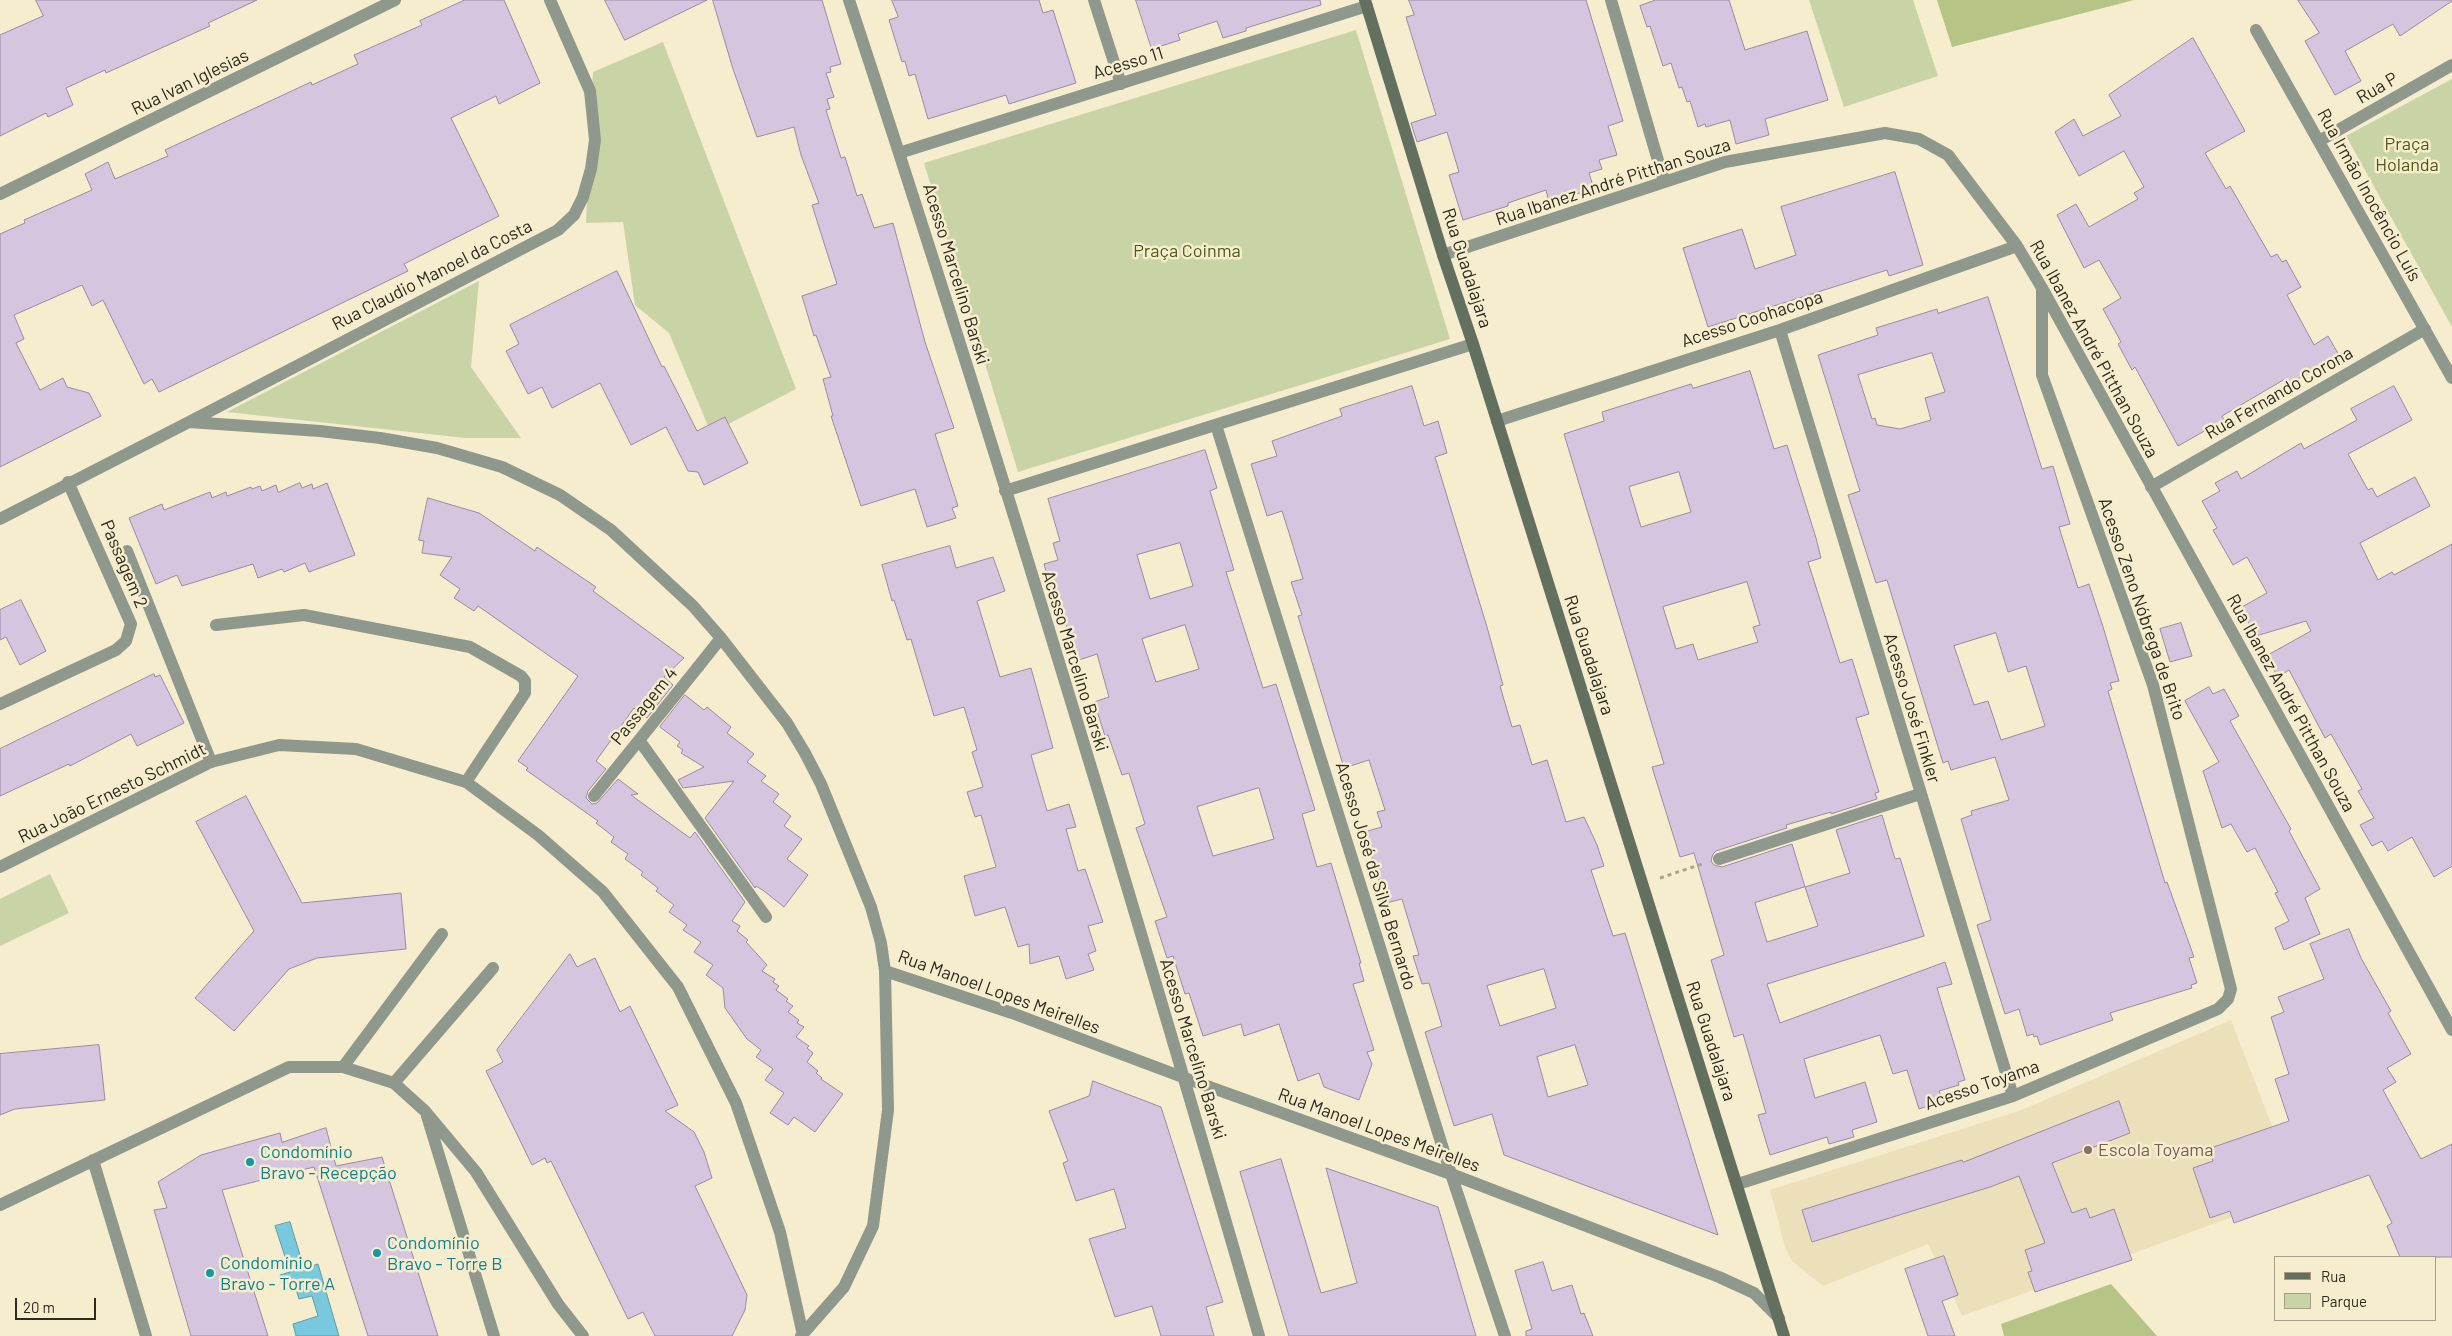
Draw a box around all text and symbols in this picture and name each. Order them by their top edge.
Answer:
street label: Acesso 11 [1090,42,1166,84]
street label: Rua Ivan Iglesias [128,44,252,120]
street label: Rua P [2352,68,2402,108]
street label: Rua Irmão Inocêncio Luís [2312,105,2426,285]
park label: Praça Holanda [2375,133,2439,176]
street label: Rua Ibanez André Pitthan Souza [1493,134,1733,230]
street label: Acesso Marcelino Barski [918,181,994,367]
street label: Rua Guadalajara [1437,205,1497,331]
street label: Rua Claudio Manoel da Costa [328,215,536,335]
street label: Rua Ibanez André Pitthan Souza [2025,236,2163,462]
park label: Praça Coinma [1133,240,1241,262]
street label: Acesso Coohacopa [1678,286,1826,352]
street label: Rua Fernando Corona [2201,342,2357,444]
street label: Acesso Zeno Nóbrega de Brito [2094,495,2190,723]
street label: Passagem 2 [96,517,152,611]
street label: Acesso Marcelino Barski [1037,568,1113,754]
street label: Rua Ibanez André Pitthan Souza [2222,590,2360,816]
street label: Rua Guadalajara [1559,592,1619,718]
street label: Acesso José Finkler [1879,630,1945,786]
street label: Passagem 4 [606,663,682,749]
street label: Rua João Ernesto Schmidt [15,738,209,848]
street label: Acesso José da Silva Bernardo [1331,759,1421,993]
street label: Rua Manoel Lopes Meirelles [895,945,1103,1039]
street label: Acesso Marcelino Barski [1155,956,1231,1142]
street label: Rua Guadalajara [1681,978,1741,1104]
street label: Acesso Toyama [1922,1055,2042,1115]
street label: Rua Manoel Lopes Meirelles [1275,1083,1483,1177]
place label: Escola Toyama [2098,1139,2213,1161]
place label: Condomínio Bravo - Recepção [260,1141,397,1184]
marker: Escola Toyama [2082,1144,2094,1156]
marker: Condomínio Bravo - Recepção [244,1156,256,1168]
place label: Condomínio Bravo - Torre B [387,1232,503,1274]
marker: Condomínio Bravo - Torre B [371,1247,383,1259]
place label: Condomínio Bravo - Torre A [220,1252,335,1294]
legend [2274,1256,2437,1321]
marker: Condomínio Bravo - Torre A [204,1267,216,1279]
text: Rua [2321,1267,2346,1285]
scale bar [18,1288,99,1320]
text: Parque [2321,1292,2367,1310]
text: 20 m [23,1298,55,1316]

